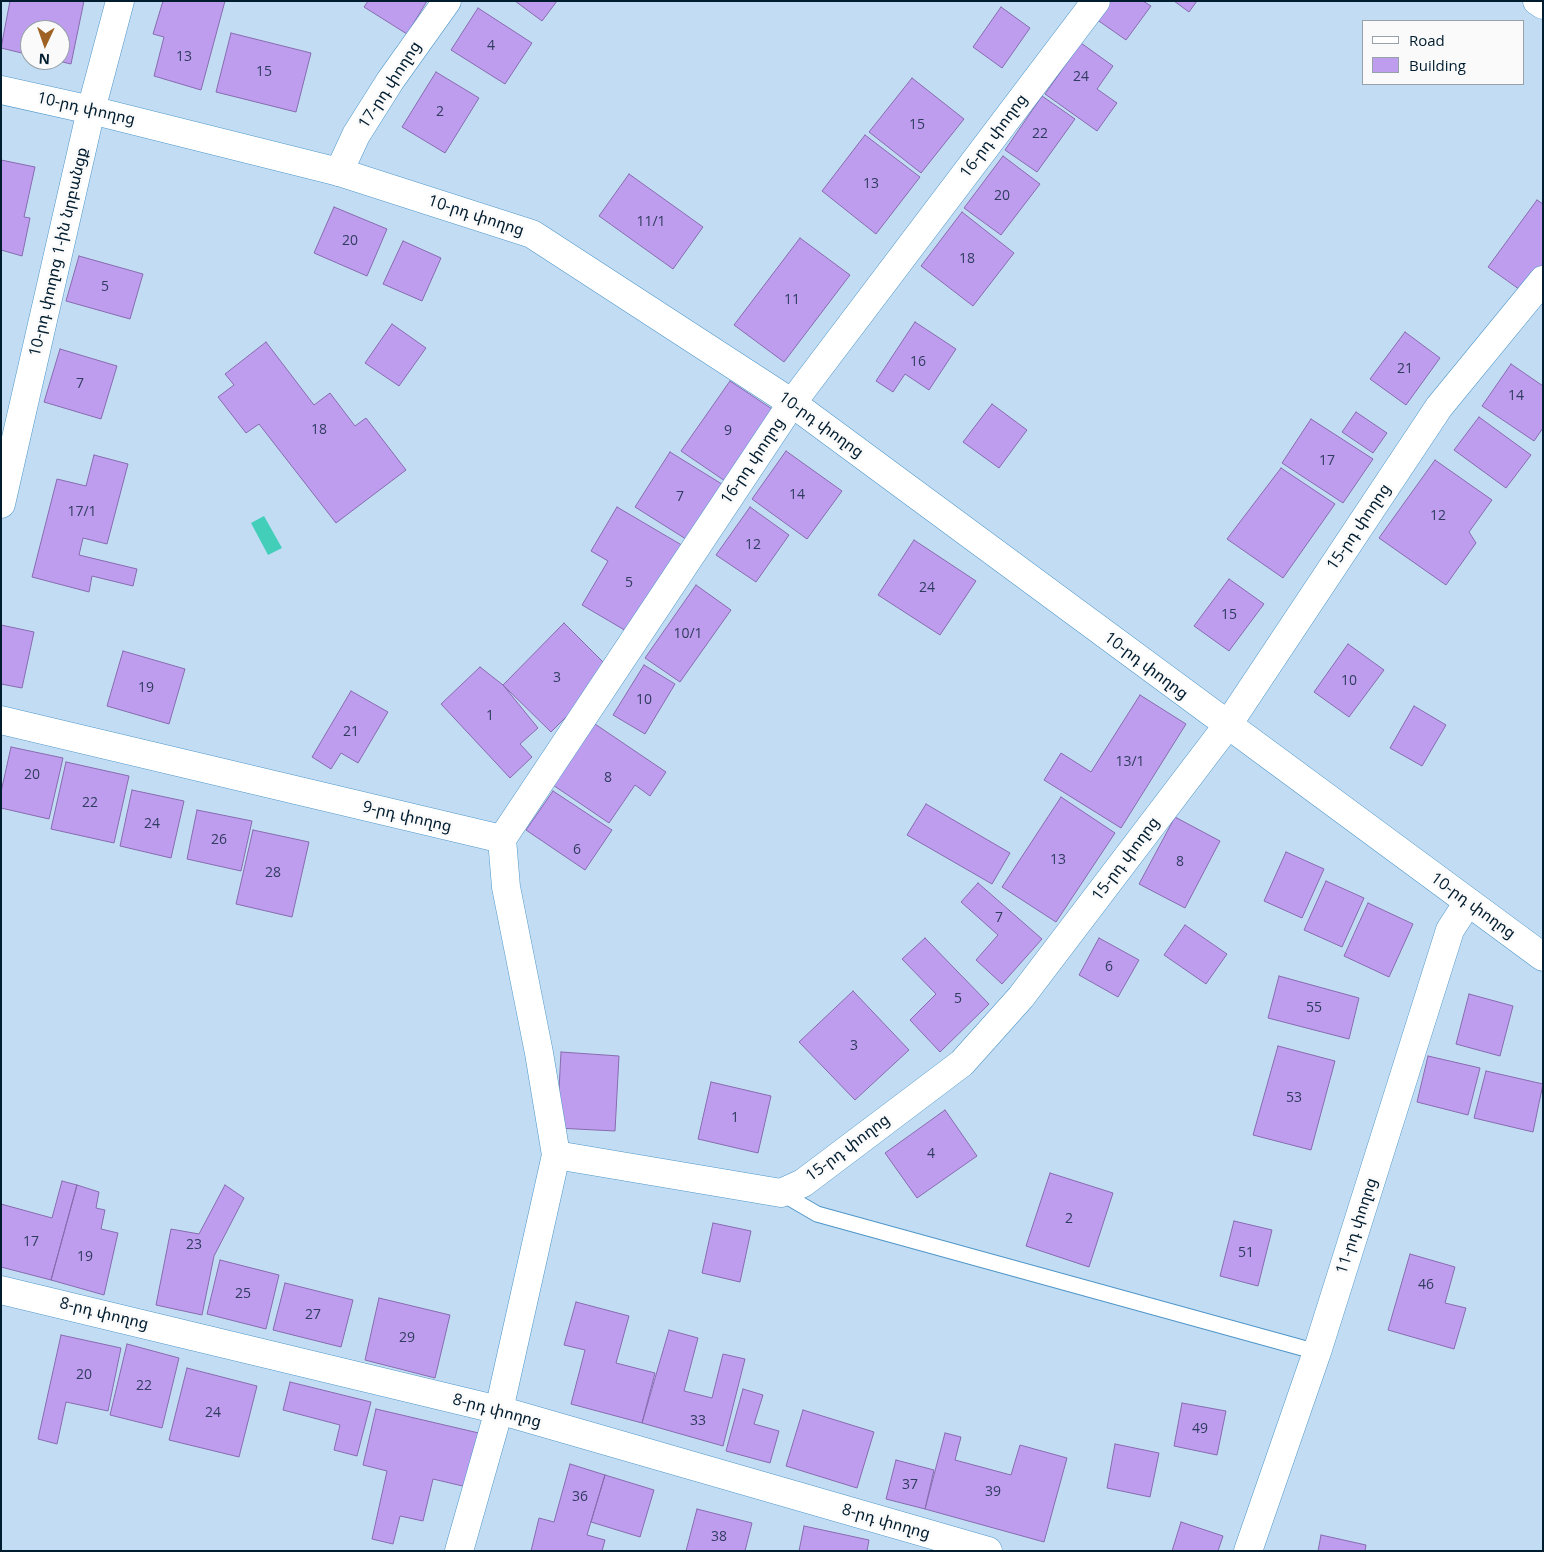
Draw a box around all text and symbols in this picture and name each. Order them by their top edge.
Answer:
north arrow [20,20,70,70]
legend [1362,20,1524,85]
text: Road [1409,30,1445,50]
street label: 17-րդ փողոց [355,38,425,132]
house number: 4 [487,38,495,54]
house number: 13 [176,49,192,65]
text: N [38,50,50,69]
text: Building [1409,55,1466,75]
house number: 15 [256,64,272,80]
house number: 24 [1073,69,1089,85]
street label: 10-րդ փողոց [35,88,137,130]
street label: 16-րդ փողոց [956,90,1032,182]
house number: 2 [436,104,444,120]
house number: 15 [909,117,925,133]
house number: 22 [1032,126,1048,142]
street label: 10-րդ փողոց 1-ին նրբանցք [26,146,92,358]
house number: 13 [863,176,879,192]
house number: 20 [994,188,1010,204]
street label: 10-րդ փողոց [425,191,527,241]
house number: 11/1 [636,214,666,230]
house number: 20 [342,233,358,249]
house number: 18 [959,251,975,267]
house number: 5 [101,279,109,295]
house number: 11 [784,292,800,308]
house number: 16 [910,354,926,370]
house number: 21 [1397,361,1413,377]
house number: 7 [76,376,84,392]
street label: 10-րդ փողոց [775,388,867,462]
house number: 14 [1508,388,1524,404]
street label: 16-րդ փողոց [717,414,789,508]
house number: 18 [311,422,327,438]
house number: 9 [724,423,732,439]
house number: 17 [1319,453,1335,469]
street label: 15-րդ փողոց [1323,480,1395,574]
house number: 14 [789,487,805,503]
house number: 7 [676,489,684,505]
house number: 17/1 [67,504,97,520]
house number: 12 [1430,508,1446,524]
house number: 12 [745,537,761,553]
house number: 5 [625,575,633,591]
house number: 24 [919,580,935,596]
house number: 15 [1221,607,1237,623]
house number: 10/1 [673,626,703,642]
street label: 10-րդ փողոց [1100,628,1192,704]
house number: 3 [553,670,561,686]
house number: 10 [1341,673,1357,689]
house number: 19 [138,680,154,696]
house number: 10 [636,692,652,708]
house number: 1 [486,708,494,724]
house number: 21 [343,724,359,740]
house number: 13/1 [1115,754,1145,770]
house number: 20 [24,767,40,783]
house number: 8 [604,770,612,786]
house number: 22 [82,795,98,811]
street label: 9-րդ փողոց [360,797,454,837]
street label: 15-րդ փողոց [1088,813,1164,905]
house number: 24 [144,816,160,832]
house number: 26 [211,832,227,848]
house number: 6 [573,842,581,858]
house number: 13 [1050,852,1066,868]
house number: 8 [1176,854,1184,870]
house number: 28 [265,865,281,881]
street label: 10-րդ փողոց [1427,869,1519,943]
house number: 7 [995,910,1003,926]
house number: 6 [1105,959,1113,975]
house number: 5 [954,991,962,1007]
house number: 55 [1306,1000,1322,1016]
house number: 3 [850,1038,858,1054]
house number: 53 [1286,1090,1302,1106]
house number: 1 [731,1110,739,1126]
street label: 15-րդ փողոց [802,1110,894,1186]
house number: 4 [927,1146,935,1162]
street label: 11-րդ փողոց [1332,1175,1382,1277]
house number: 2 [1065,1211,1073,1227]
house number: 17 [23,1234,39,1250]
house number: 23 [186,1237,202,1253]
house number: 51 [1238,1245,1254,1261]
house number: 19 [77,1249,93,1265]
house number: 46 [1418,1277,1434,1293]
house number: 25 [235,1286,251,1302]
street label: 8-րդ փողոց [58,1294,150,1334]
house number: 27 [305,1307,321,1323]
house number: 29 [399,1330,415,1346]
house number: 20 [76,1367,92,1383]
house number: 22 [136,1378,152,1394]
street label: 8-րդ փողոց [451,1390,543,1432]
house number: 24 [205,1405,221,1421]
house number: 33 [690,1413,706,1429]
house number: 49 [1192,1421,1208,1437]
house number: 37 [902,1477,918,1493]
house number: 39 [985,1484,1001,1500]
house number: 36 [572,1489,588,1505]
street label: 8-րդ փողոց [840,1500,932,1544]
house number: 38 [711,1529,727,1545]

